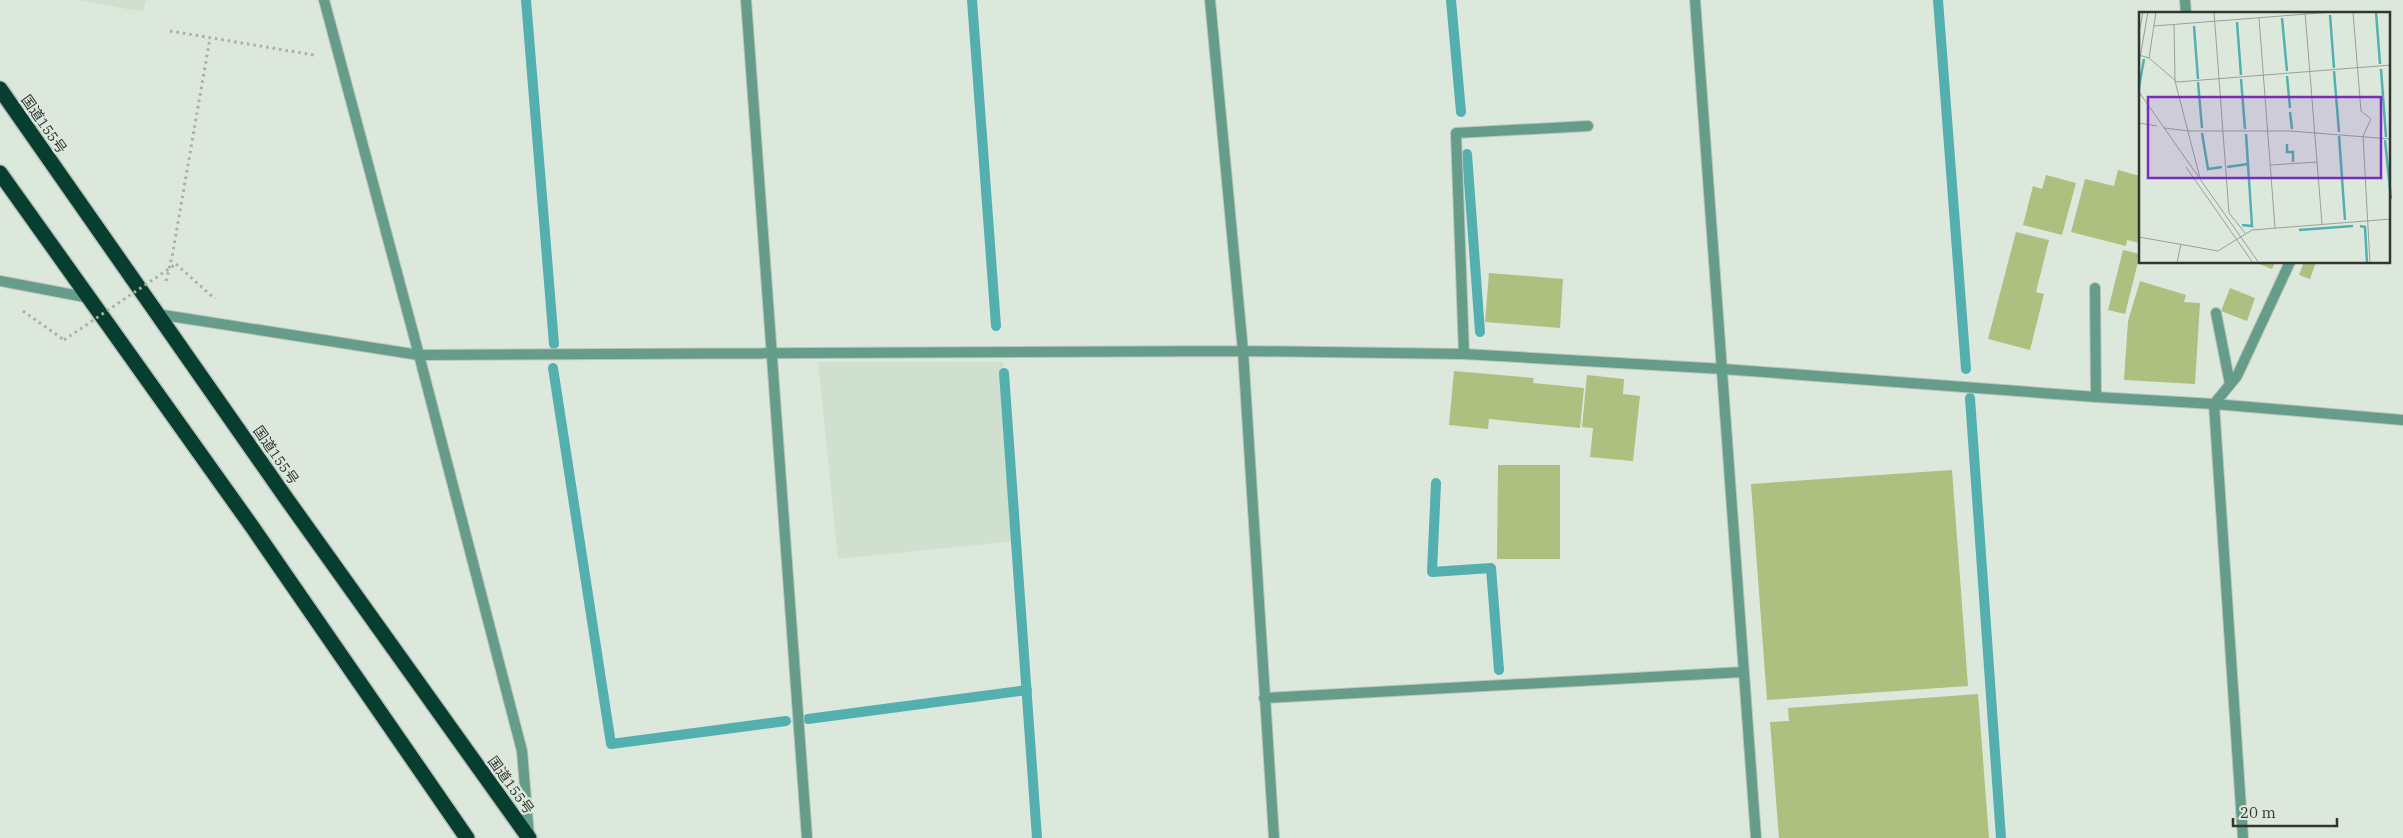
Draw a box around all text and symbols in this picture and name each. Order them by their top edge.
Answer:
inset map [2139,12,2390,264]
street label: 国道155号 [17,91,71,157]
street label: 国道155号 [249,422,303,488]
street label: 国道155号 [484,753,538,817]
scale bar [2233,796,2337,828]
text: 20 m [2240,803,2276,822]

